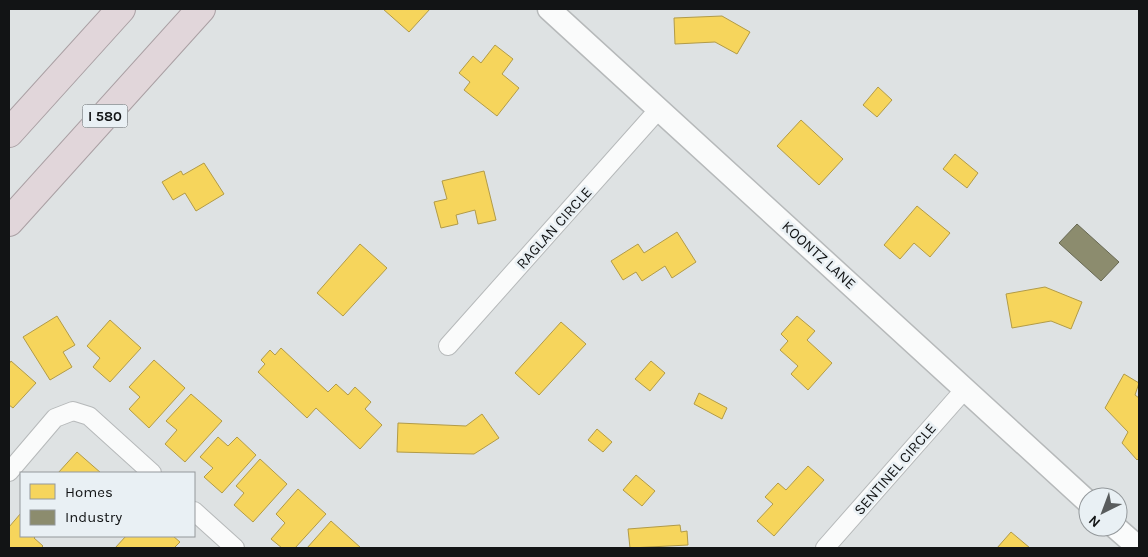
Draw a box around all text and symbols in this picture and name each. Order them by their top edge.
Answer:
road number: I 580 [82,104,128,128]
street label: RAGLAN CIRCLE [512,183,596,273]
street label: KOONTZ LANE [778,217,860,293]
street label: SENTINEL CIRCLE [850,419,940,519]
legend [20,472,195,537]
text: Homes [65,483,113,501]
north arrow [1078,487,1128,537]
text: Industry [65,508,122,526]
text: N [1085,512,1104,531]

